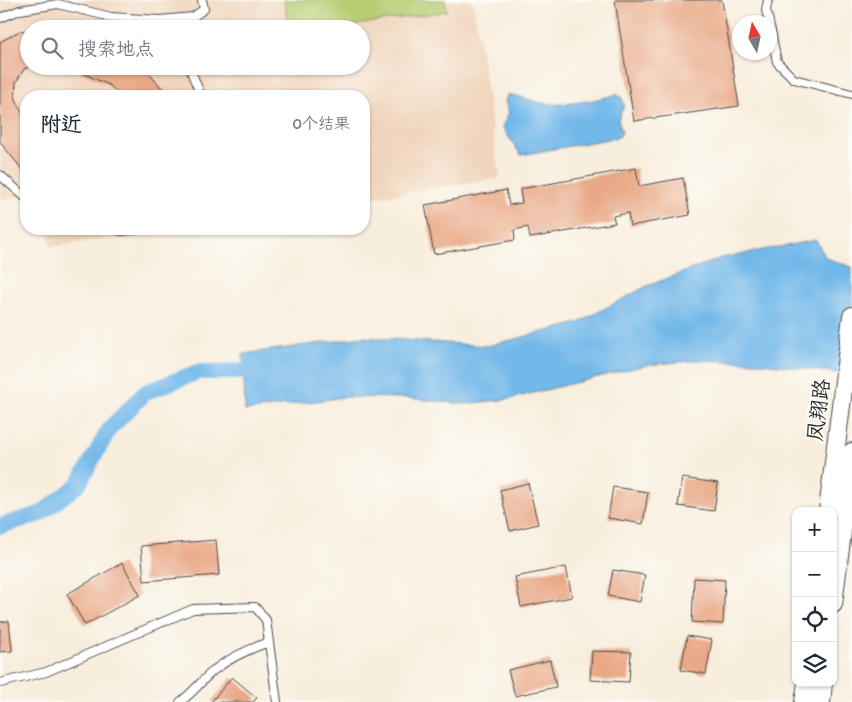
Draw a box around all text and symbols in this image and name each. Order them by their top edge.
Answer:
north arrow [732,15,777,60]
search box [20,20,370,75]
icon: search [38,34,66,62]
text: 搜索地点 [78,37,154,60]
text: 附近 [40,111,82,136]
text: 0个结果 [292,114,350,133]
street label: 凤翔路 [802,377,834,443]
map controls [792,507,837,687]
button: + [792,507,837,552]
button: − [792,552,837,597]
button: locate [792,597,837,642]
button: layers [792,642,837,687]

